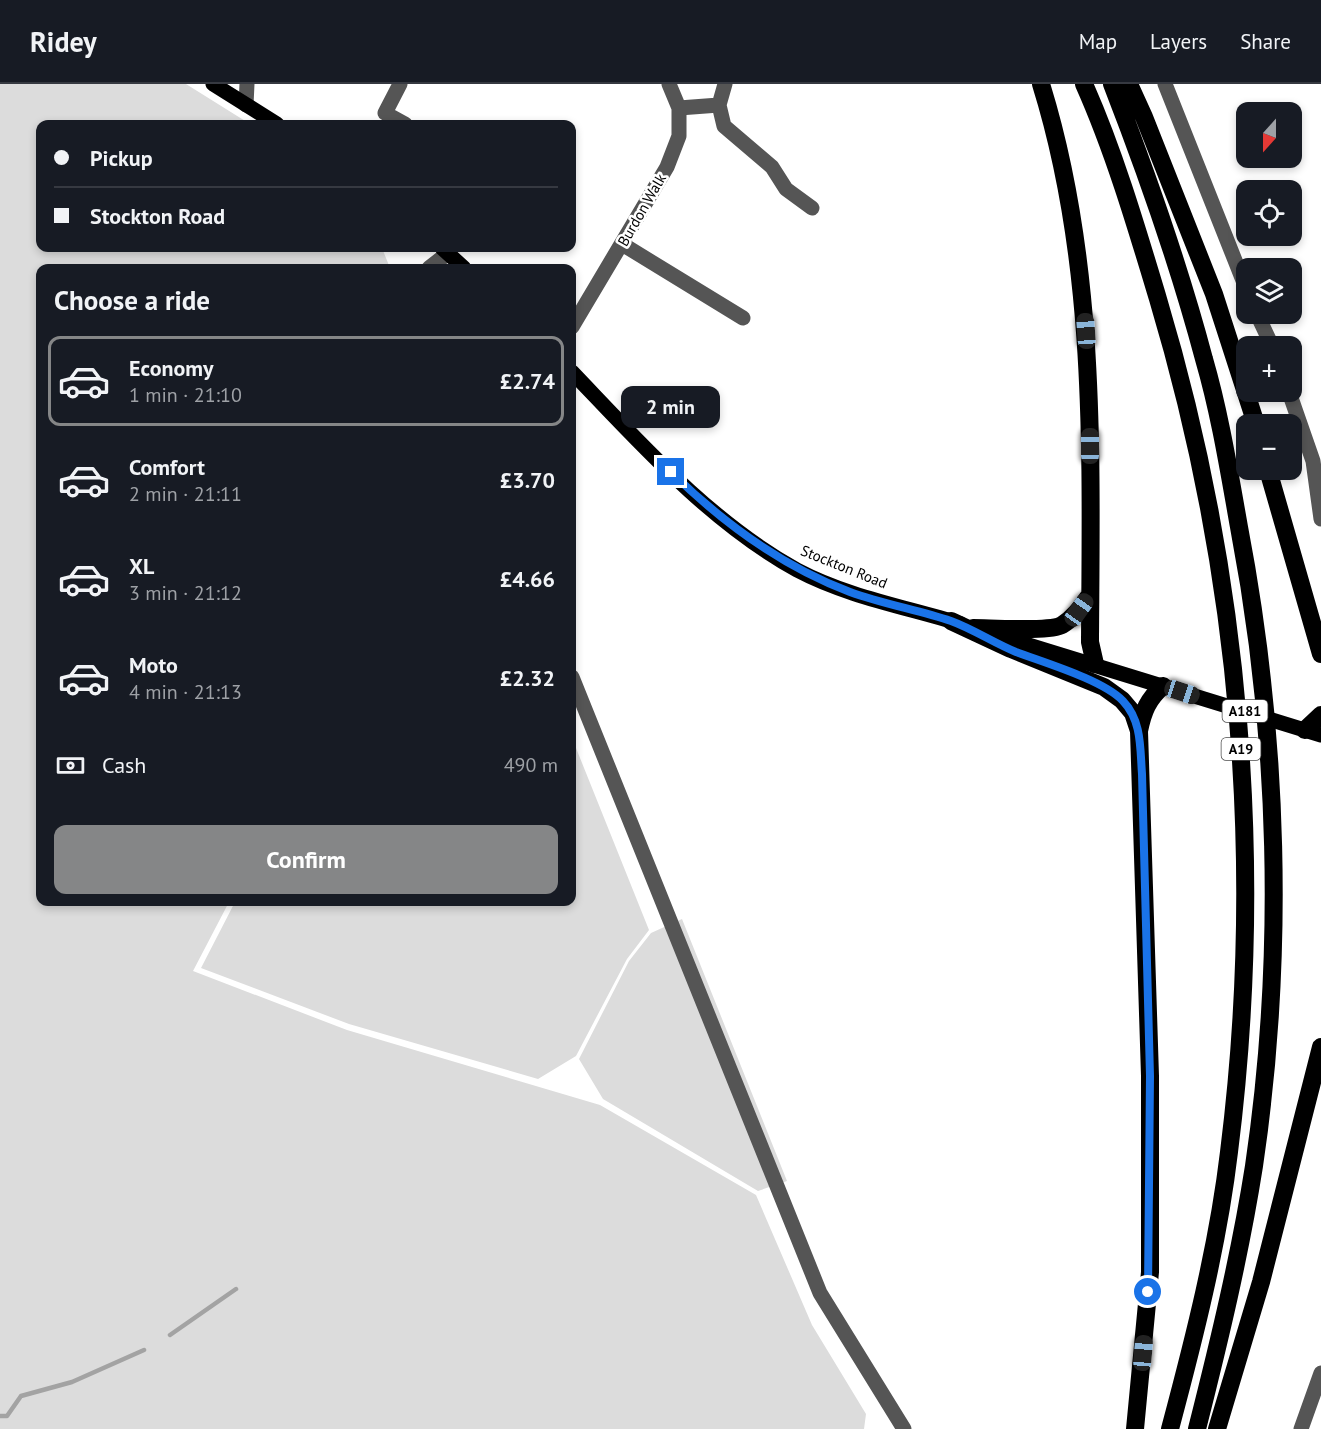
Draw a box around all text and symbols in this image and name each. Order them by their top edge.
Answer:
text: Ridey [30,23,97,60]
text: Map [1079,28,1117,55]
text: Layers [1150,28,1207,55]
text: Share [1240,28,1291,55]
north arrow [1236,102,1302,168]
map controls [1236,102,1302,480]
text: Pickup [90,144,153,172]
street label: Burdon Walk [613,169,670,249]
button: locate [1236,180,1302,246]
text: Stockton Road [90,202,225,230]
button: layers [1236,258,1302,324]
text: Choose a ride [54,283,210,317]
car [1076,312,1096,350]
button: + [1236,336,1302,402]
icon: car [57,354,111,408]
text: Economy [129,354,213,382]
text: £2.74 [500,367,555,395]
text: 1 min · 21:10 [129,382,242,408]
callout: 2 min [622,385,720,427]
text: 2 min [646,394,695,420]
button: − [1236,414,1302,480]
car [1081,428,1099,464]
icon: car [57,453,111,507]
text: Comfort [129,453,205,481]
route end [657,458,684,485]
text: £3.70 [500,466,555,494]
text: 2 min · 21:11 [129,481,242,507]
street label: Stockton Road [798,541,890,593]
icon: car [57,552,111,606]
text: XL [129,552,154,580]
text: £4.66 [500,565,555,593]
text: 3 min · 21:12 [129,580,242,606]
car [1061,590,1097,630]
icon: car [57,651,111,705]
text: Moto [129,651,178,679]
text: £2.32 [500,664,555,692]
car [1162,678,1202,706]
text: 4 min · 21:13 [129,679,242,705]
road number: A181 [1222,700,1268,722]
road number: A19 [1222,738,1260,760]
icon: cash [54,749,87,782]
text: Cash [102,751,146,779]
text: 490 m [504,752,558,778]
button: Confirm [54,825,558,894]
route start [1134,1278,1161,1305]
car [1132,1334,1154,1372]

